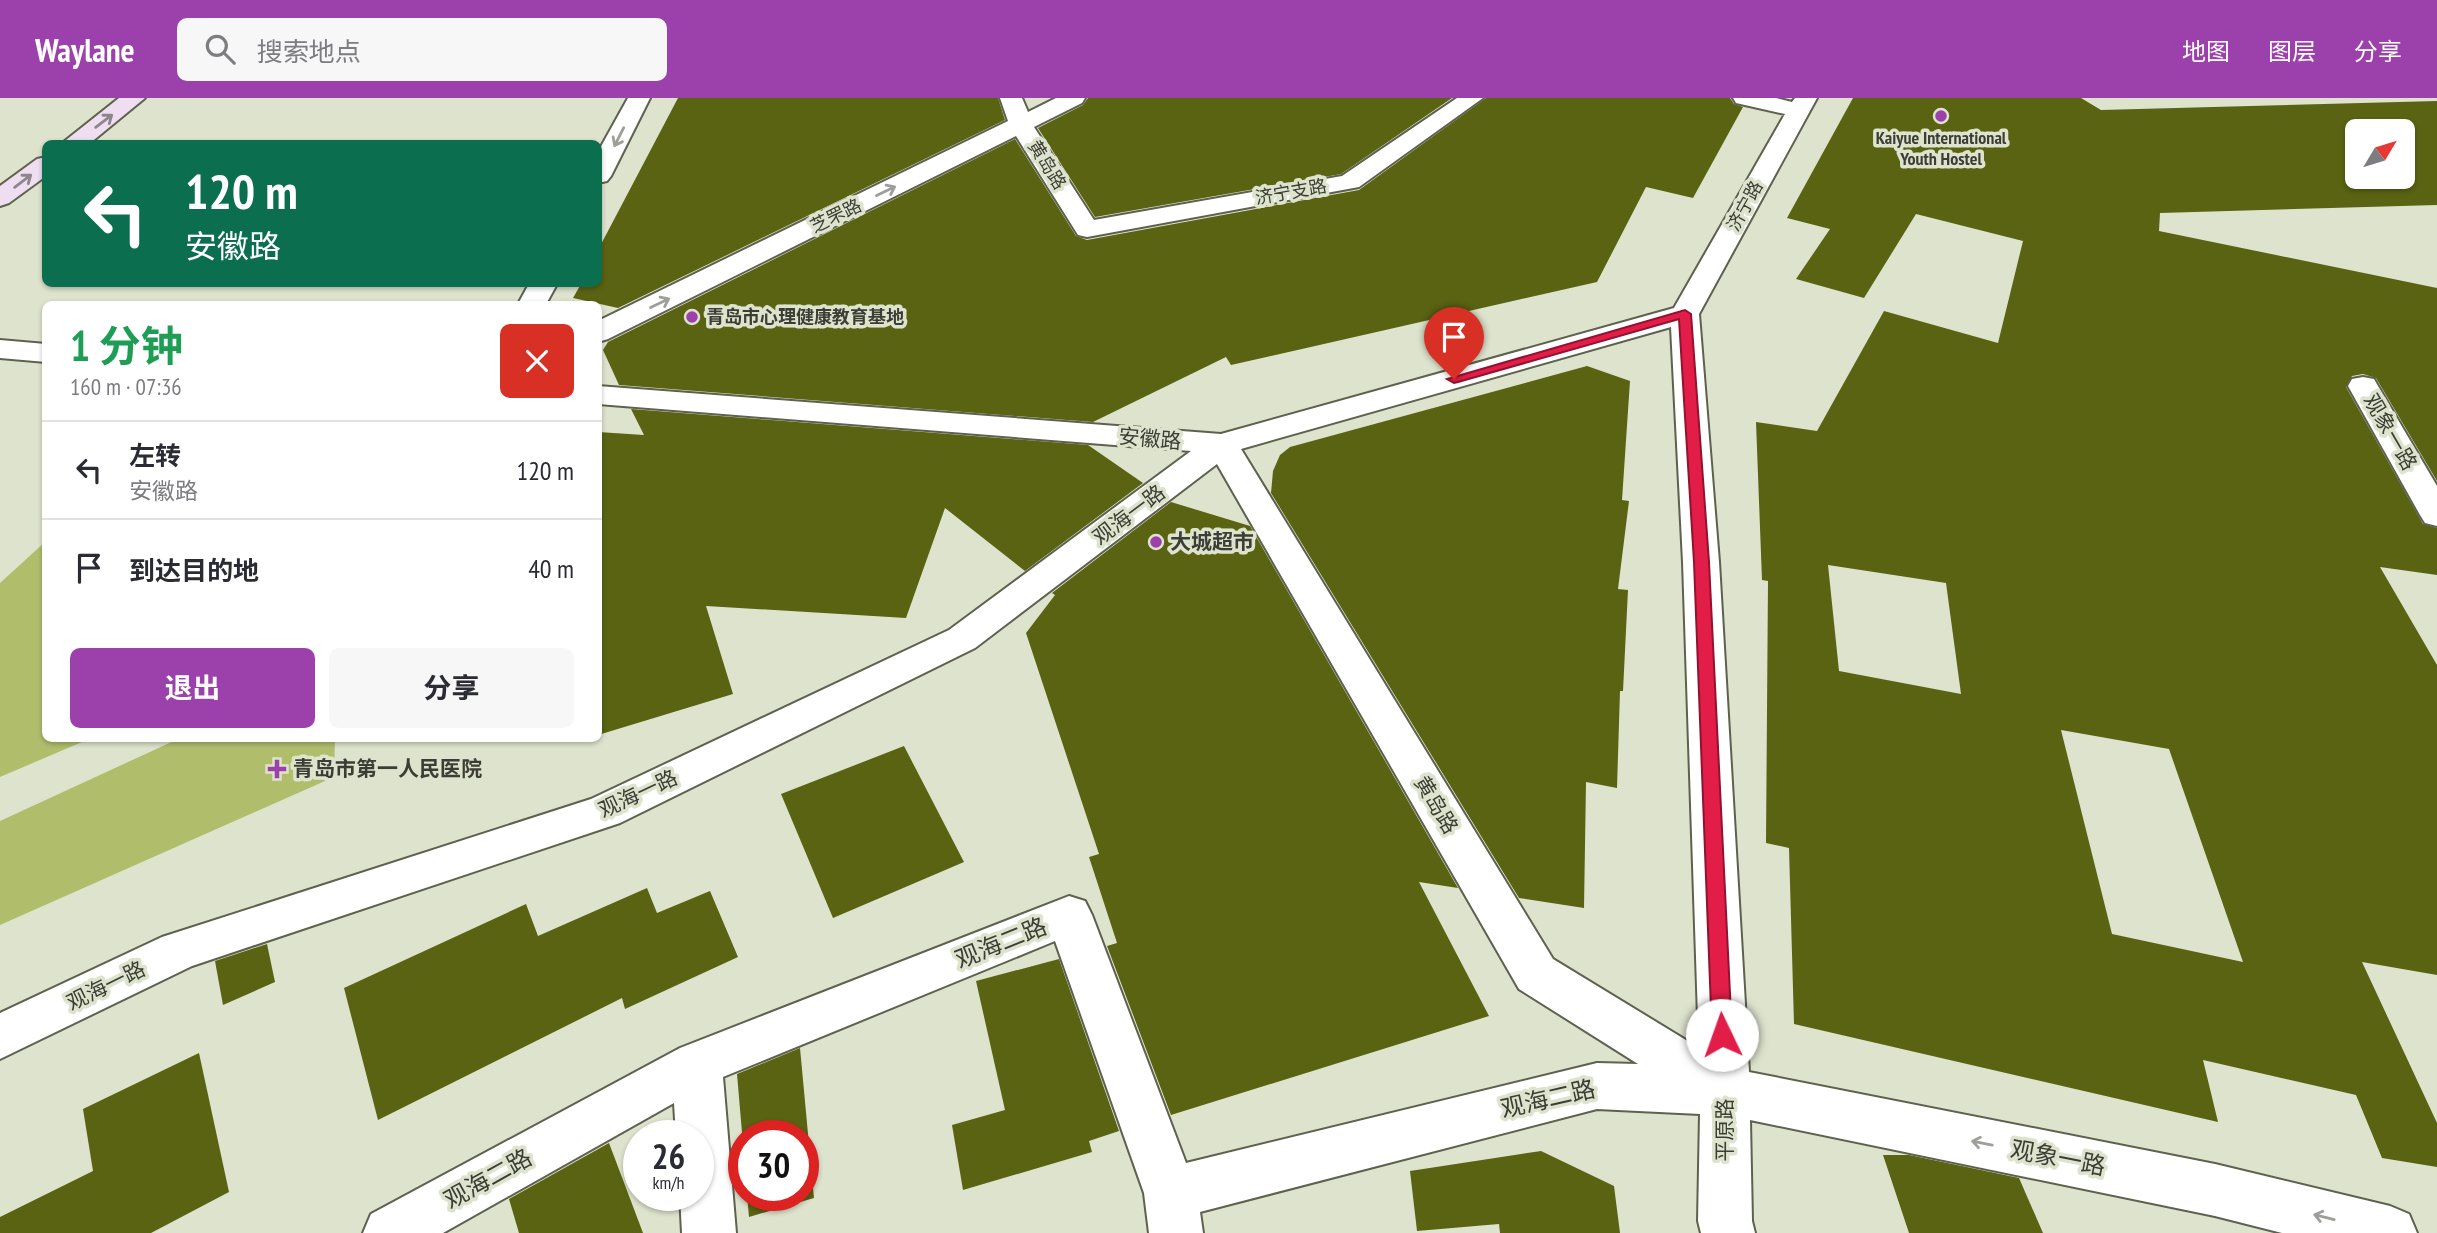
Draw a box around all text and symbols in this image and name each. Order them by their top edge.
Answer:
search box [177,18,667,81]
text: Waylane [35,28,135,71]
icon: search [201,30,239,68]
text: 搜索地点 [257,35,361,68]
text: 地图 [2182,36,2230,67]
text: 图层 [2268,36,2316,67]
text: 分享 [2354,36,2402,67]
marker: Kaiyue International Youth Hostel [1933,108,1949,124]
one-way arrow [94,113,112,128]
north arrow [2345,119,2415,189]
map controls [2345,119,2415,189]
one-way arrow [611,126,625,147]
place label: Kaiyue International Youth Hostel [1876,126,2007,170]
street label: 黄岛路 [1023,136,1071,194]
text: 120 m [185,159,298,223]
icon: left [70,168,161,259]
one-way arrow [13,173,32,188]
street label: 济宁支路 [1253,174,1328,209]
street label: 济宁路 [1721,177,1768,235]
one-way arrow [875,184,896,198]
street label: 芝罘路 [806,193,865,238]
text: 安徽路 [185,225,281,267]
one-way arrow [649,295,670,309]
place label: 青岛市心理健康教育基地 [706,305,904,328]
pin [1424,307,1484,379]
marker: 青岛市心理健康教育基地 [684,309,700,325]
text: 1 分钟 [70,318,183,373]
icon: arrive [1435,318,1473,356]
button: close [500,324,574,398]
text: 160 m · 07:36 [70,372,182,401]
street label: 观象一路 [2358,389,2423,475]
street label: 安徽路 [1117,422,1183,455]
text: 左转 [129,439,181,472]
icon: left [70,451,108,489]
text: 120 m [516,454,574,487]
text: 安徽路 [129,476,198,505]
street label: 观海一路 [1087,479,1170,551]
place label: 大城超市 [1170,528,1254,555]
marker: 大城超市 [1148,534,1164,550]
icon: arrive [70,549,108,587]
text: 40 m [528,552,574,585]
text: 到达目的地 [129,554,259,587]
button: 退出 [70,648,315,728]
button: 分享 [329,648,574,728]
place label: 青岛市第一人民医院 [293,755,482,782]
marker: 青岛市第一人民医院 [267,759,287,779]
street label: 观海一路 [594,764,682,824]
street label: 黄岛路 [1409,771,1464,839]
street label: 观海二路 [951,910,1051,975]
street label: 观海一路 [62,955,149,1016]
position arrow [1685,998,1759,1072]
street label: 观海二路 [1498,1073,1598,1124]
street label: 平原路 [1711,1099,1738,1162]
speed limit sign: 30 [728,1120,819,1211]
text: 26 [652,1133,685,1179]
street label: 观象一路 [2008,1133,2108,1182]
one-way arrow [1971,1135,1994,1149]
street label: 观海二路 [438,1142,537,1215]
text: km/h [653,1171,684,1194]
one-way arrow [2313,1210,2335,1223]

